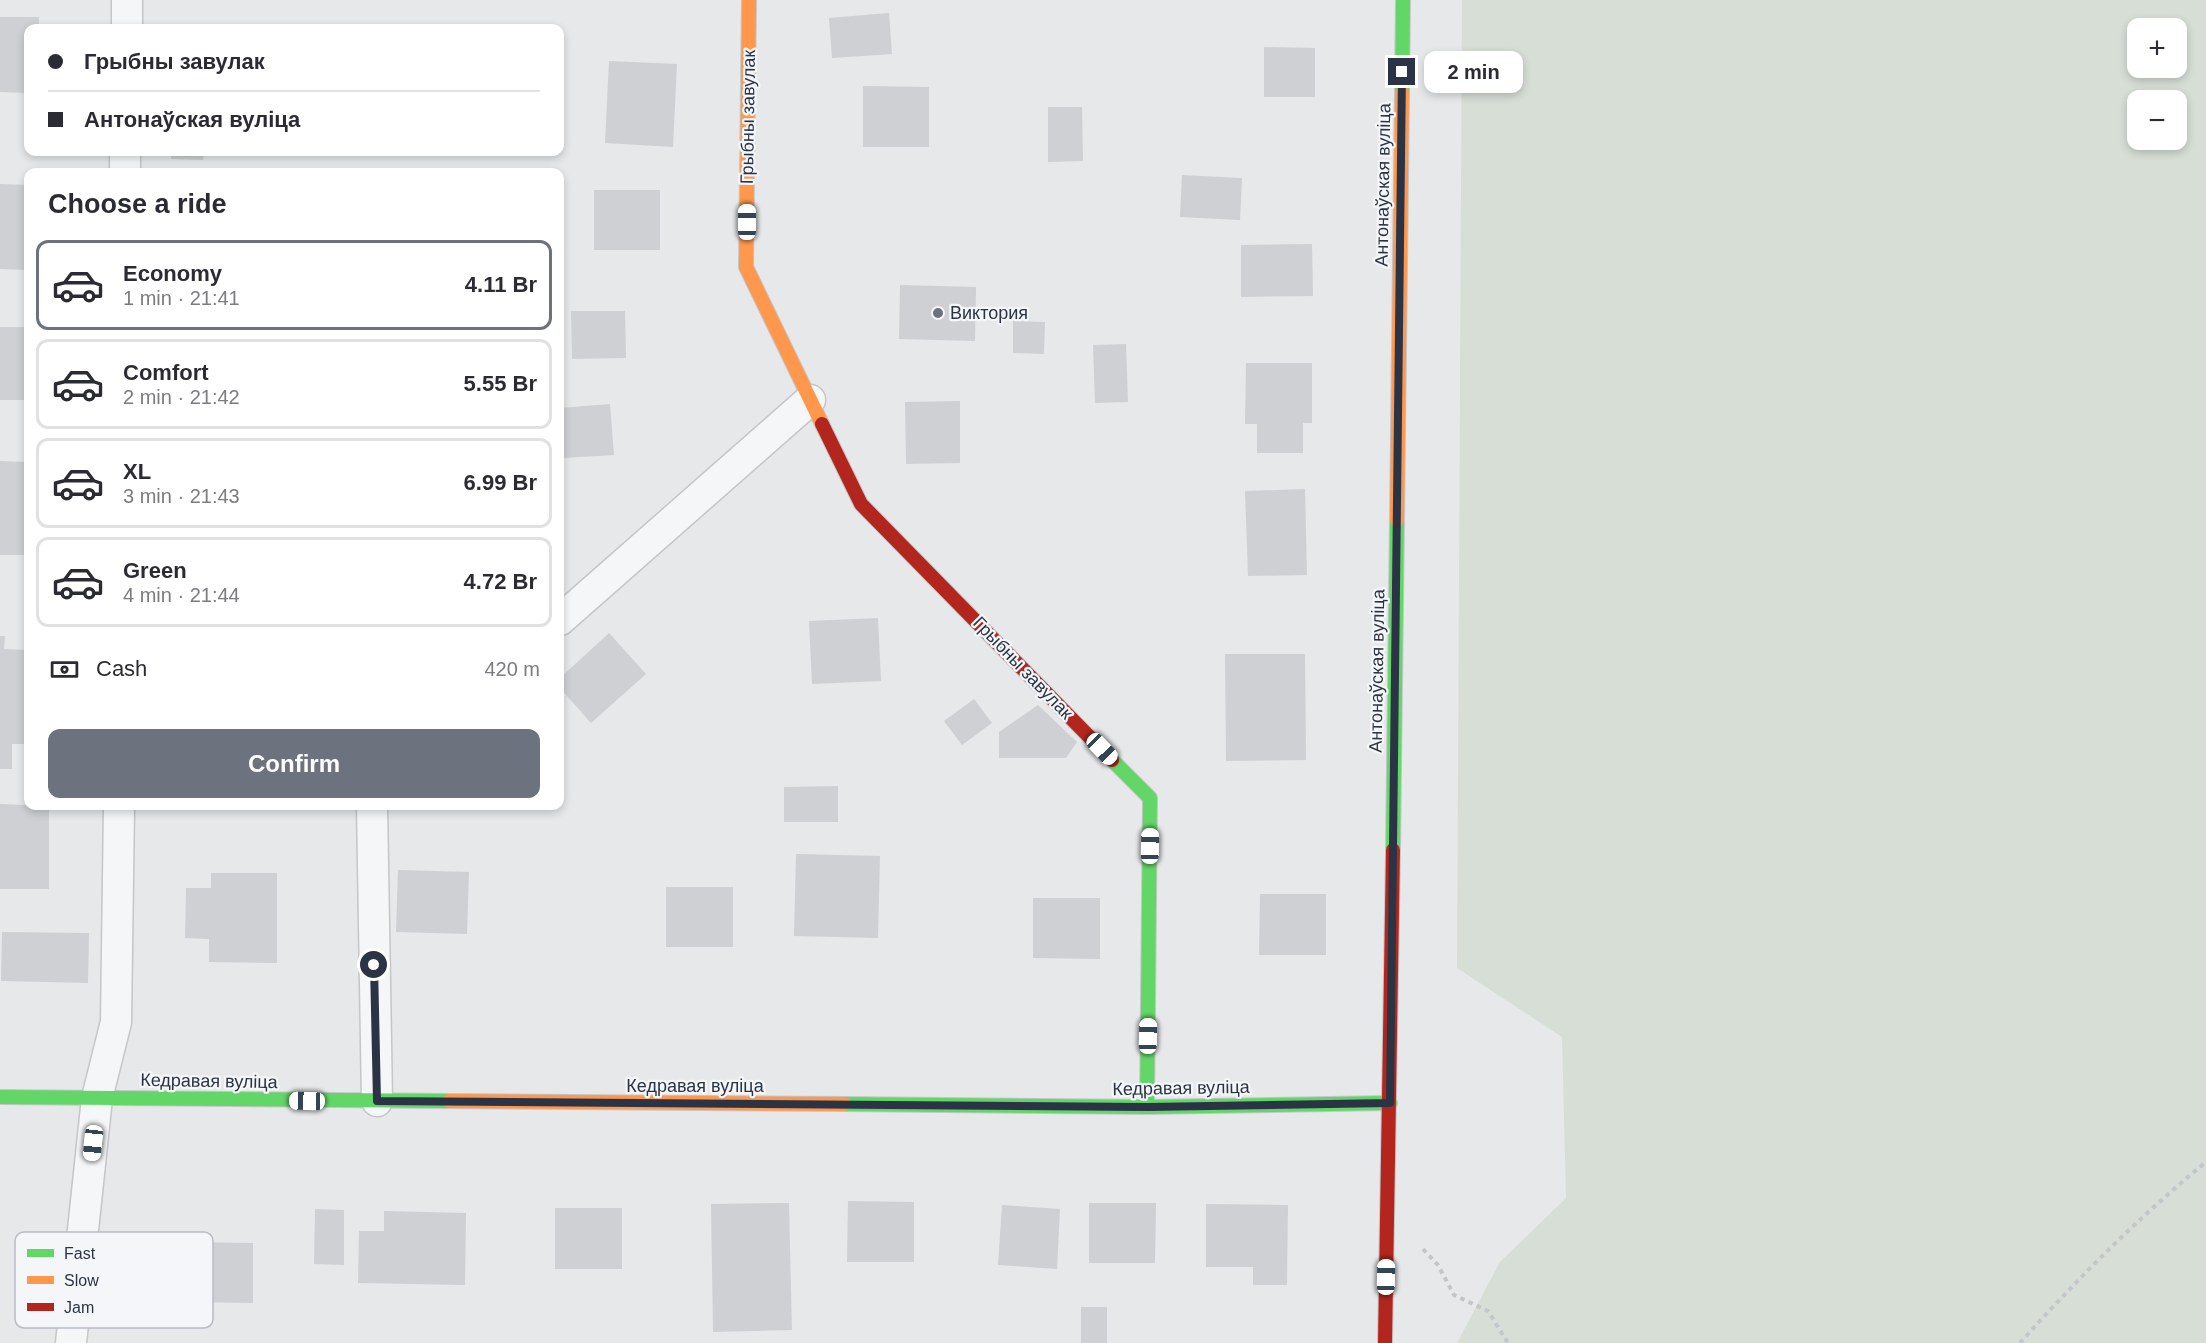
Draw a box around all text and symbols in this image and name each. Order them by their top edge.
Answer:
map controls [2127,18,2187,150]
button: + [2127,18,2187,78]
text: Грыбны завулак [84,49,265,74]
street label: Грыбны завулак [737,50,759,184]
callout: 2 min [1423,51,1522,93]
route end [1388,58,1415,85]
text: 2 min [1447,61,1500,83]
button: − [2127,90,2187,150]
street label: Антонаўская вуліца [1372,102,1394,267]
text: Антонаўская вуліца [84,107,300,132]
text: Choose a ride [48,189,227,219]
car [738,204,756,240]
icon: car [51,258,105,312]
text: Economy [123,261,222,286]
text: 4.11 Br [465,272,537,297]
text: 1 min · 21:41 [123,287,240,309]
place label: Виктория [950,303,1028,323]
marker: Виктория [931,306,945,320]
icon: car [51,357,105,411]
text: Comfort [123,360,209,385]
text: 5.55 Br [464,371,537,396]
text: 2 min · 21:42 [123,386,240,408]
icon: car [51,456,105,510]
text: XL [123,459,151,484]
text: 6.99 Br [464,470,537,495]
text: 3 min · 21:43 [123,485,240,507]
icon: car [51,555,105,609]
text: Green [123,558,187,583]
text: 4.72 Br [464,569,537,594]
text: 4 min · 21:44 [123,584,240,606]
street label: Антонаўская вуліца [1366,588,1388,753]
street label: Грыбны завулак [969,613,1077,723]
icon: cash [48,653,81,686]
text: Cash [96,656,147,681]
text: 420 m [484,658,540,680]
button: Confirm [48,729,540,798]
car [1083,730,1121,768]
car [1141,828,1159,864]
route start [360,951,387,978]
car [1139,1018,1157,1054]
street label: Кедравая вуліца [140,1070,279,1092]
street label: Кедравая вуліца [626,1076,765,1096]
street label: Кедравая вуліца [1112,1077,1251,1099]
car [289,1092,325,1110]
car [82,1124,104,1162]
legend [15,1232,213,1328]
text: Fast [64,1245,96,1262]
car [1377,1259,1395,1295]
text: Slow [64,1272,99,1289]
text: Jam [64,1299,94,1316]

